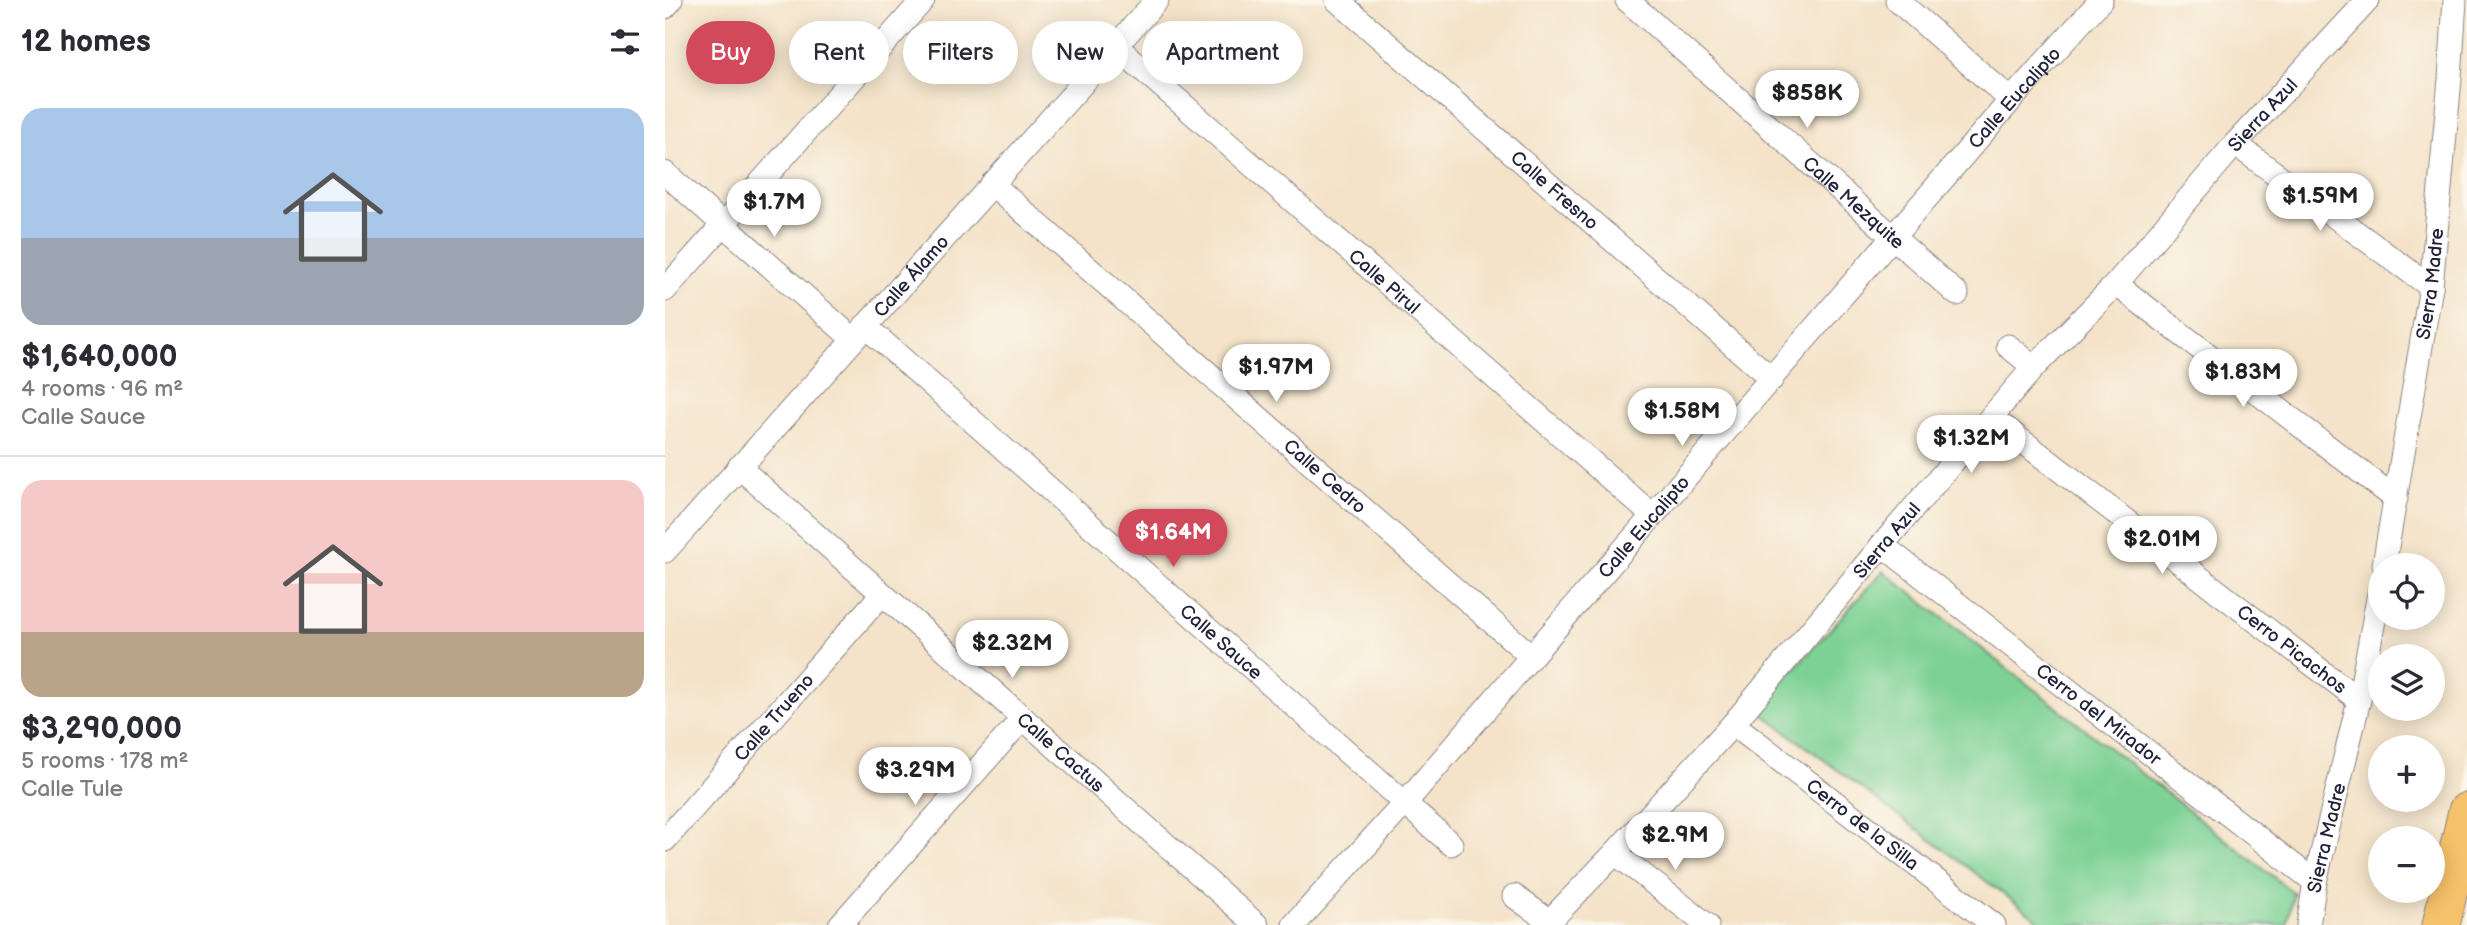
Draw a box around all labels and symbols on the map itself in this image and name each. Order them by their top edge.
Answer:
street label: Calle Eucalipto [1964,43,2066,154]
pin: $858K [1758,71,1856,130]
street label: Sierra Azul [2224,74,2303,157]
street label: Calle Fresno [1505,146,1603,235]
street label: Calle Mezquite [1797,152,1909,255]
pin: $1.59M [2263,174,2377,233]
pin: $1.7M [725,180,823,239]
street label: Sierra Madre [2412,227,2449,342]
street label: Calle Álamo [869,231,955,323]
street label: Calle Pirul [1343,245,1424,320]
pin: $1.97M [1219,344,1333,404]
pin: $1.83M [2186,350,2300,409]
pin: $1.58M [1625,388,1739,448]
pin: $1.32M [1914,416,2028,475]
street label: Calle Cedro [1278,435,1370,519]
street label: Calle Eucalipto [1594,471,1695,583]
street label: Sierra Azul [1849,499,1926,584]
pin: $1.64M [1116,510,1230,569]
pin: $2.01M [2105,516,2219,576]
street label: Calle Sauce [1174,600,1267,685]
street label: Cerro Picachos [2232,600,2351,699]
pin: $2.32M [955,620,1069,680]
street label: Cerro del Mirador [2031,659,2166,772]
street label: Calle Trueno [730,669,819,767]
street label: Calle Cactus [1012,708,1109,798]
pin: $3.29M [858,748,972,807]
street label: Cerro de la Silla [1801,775,1923,876]
street label: Sierra Madre [2303,781,2352,895]
pin: $2.9M [1626,812,1724,872]

